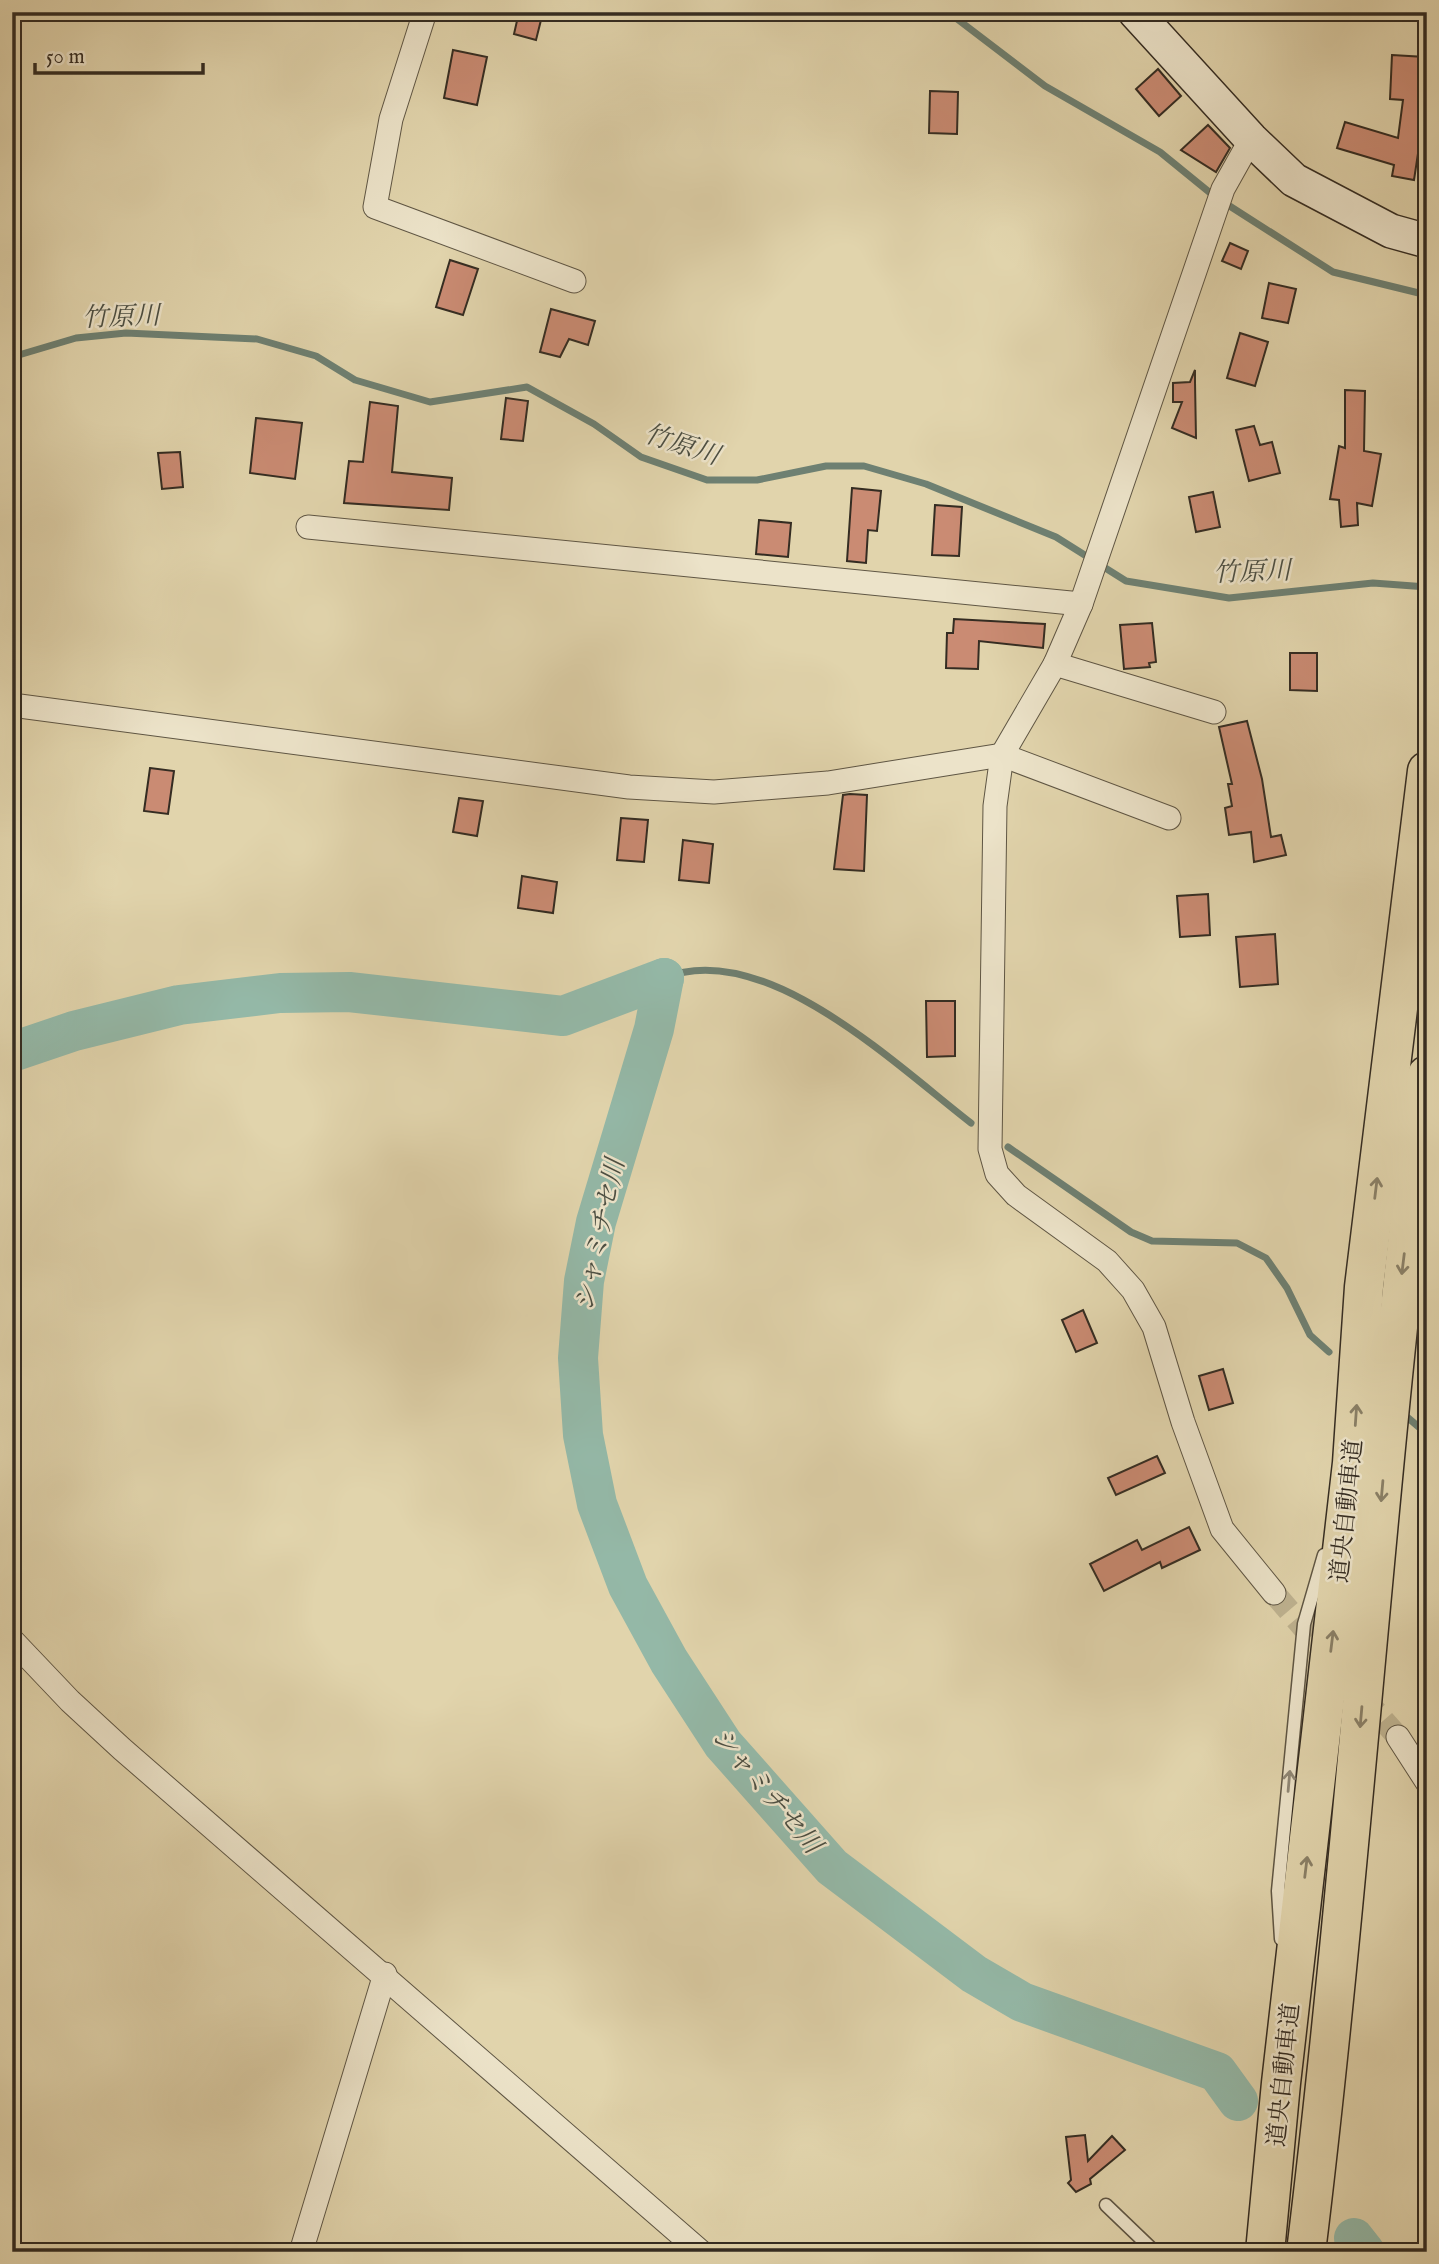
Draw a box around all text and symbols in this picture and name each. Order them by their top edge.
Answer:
scale bar [35,32,203,76]
text: 50 m [46,44,85,71]
water label: 竹原川 [81,300,164,335]
water label: 竹原川 [639,418,727,474]
water label: 竹原川 [1212,555,1295,590]
water label: シャミチセ川 [568,1153,633,1315]
one-way arrow [1370,1178,1383,1200]
one-way arrow [1396,1253,1409,1275]
one-way arrow [1349,1404,1362,1427]
street label: 道央自動車道 [1325,1438,1370,1584]
one-way arrow [1375,1479,1388,1502]
one-way arrow [1326,1630,1339,1653]
one-way arrow [1354,1706,1367,1728]
water label: シャミチセ川 [703,1721,830,1863]
one-way arrow [1283,1770,1296,1792]
one-way arrow [1300,1856,1313,1879]
street label: 道央自動車道 [1262,2002,1307,2148]

